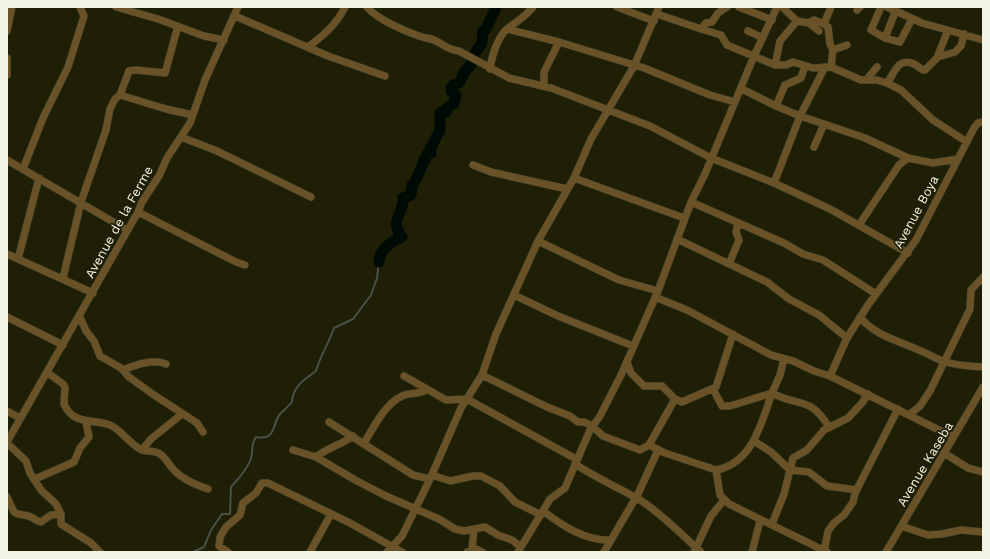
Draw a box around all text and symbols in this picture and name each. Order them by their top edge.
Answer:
street label: Avenue de la Ferme [82,163,156,281]
street label: Avenue Boya [891,172,942,251]
street label: Avenue Kaseba [894,418,956,509]

